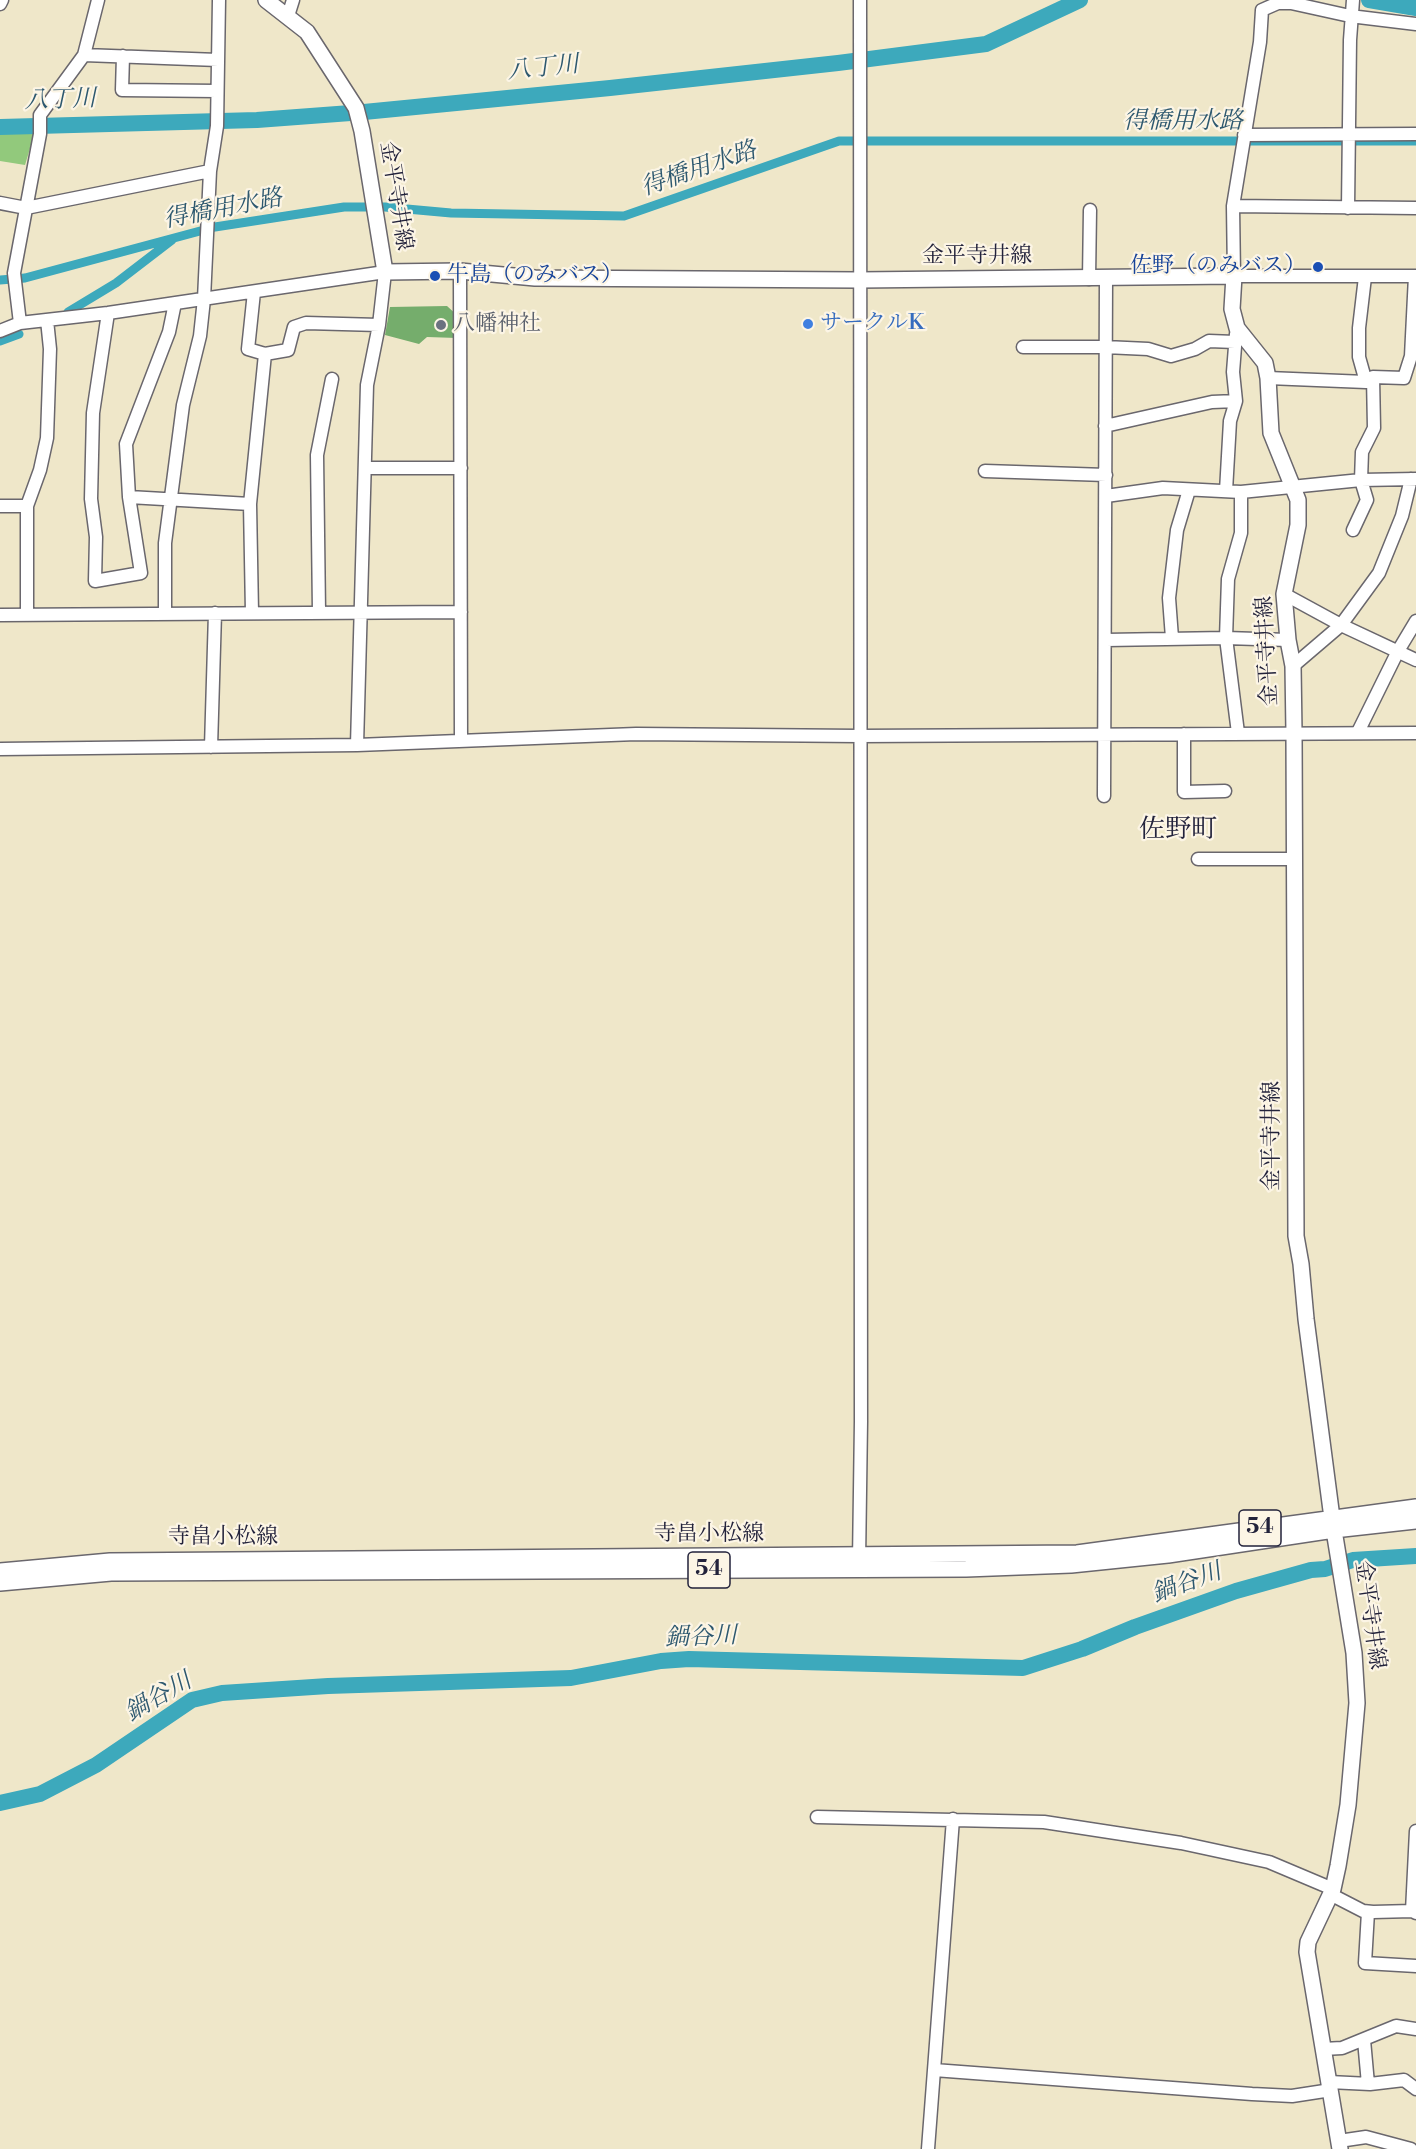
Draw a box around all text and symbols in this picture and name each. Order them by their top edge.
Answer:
water label: 八丁川 [506,51,580,87]
water label: 八丁川 [24,85,96,117]
water label: 得橋用水路 [1123,108,1243,136]
water label: 得橋用水路 [638,137,760,203]
street label: 金平寺井線 [373,140,417,252]
water label: 得橋用水路 [161,184,285,236]
street label: 金平寺井線 [922,244,1032,270]
place label: 佐野（のみバス） [1130,254,1306,280]
marker: 佐野（のみバス） [1311,260,1325,274]
place label: 牛島（のみバス） [447,263,623,289]
marker: 牛島（のみバス） [428,269,442,283]
place label: サークルK [820,311,924,337]
place label: 八幡神社 [453,312,541,338]
marker: サークルK [801,317,815,331]
marker: 八幡神社 [434,318,448,332]
street label: 金平寺井線 [1252,595,1284,707]
district label: 佐野町 [1139,815,1217,847]
street label: 金平寺井線 [1260,1081,1286,1191]
road number: 54 [1239,1510,1281,1546]
street label: 寺畠小松線 [654,1522,764,1548]
street label: 寺畠小松線 [168,1525,278,1551]
road number: 54 [688,1552,730,1588]
water label: 鍋谷川 [1148,1558,1226,1610]
street label: 金平寺井線 [1348,1559,1390,1671]
water label: 鍋谷川 [665,1622,737,1654]
water label: 鍋谷川 [121,1668,197,1728]

